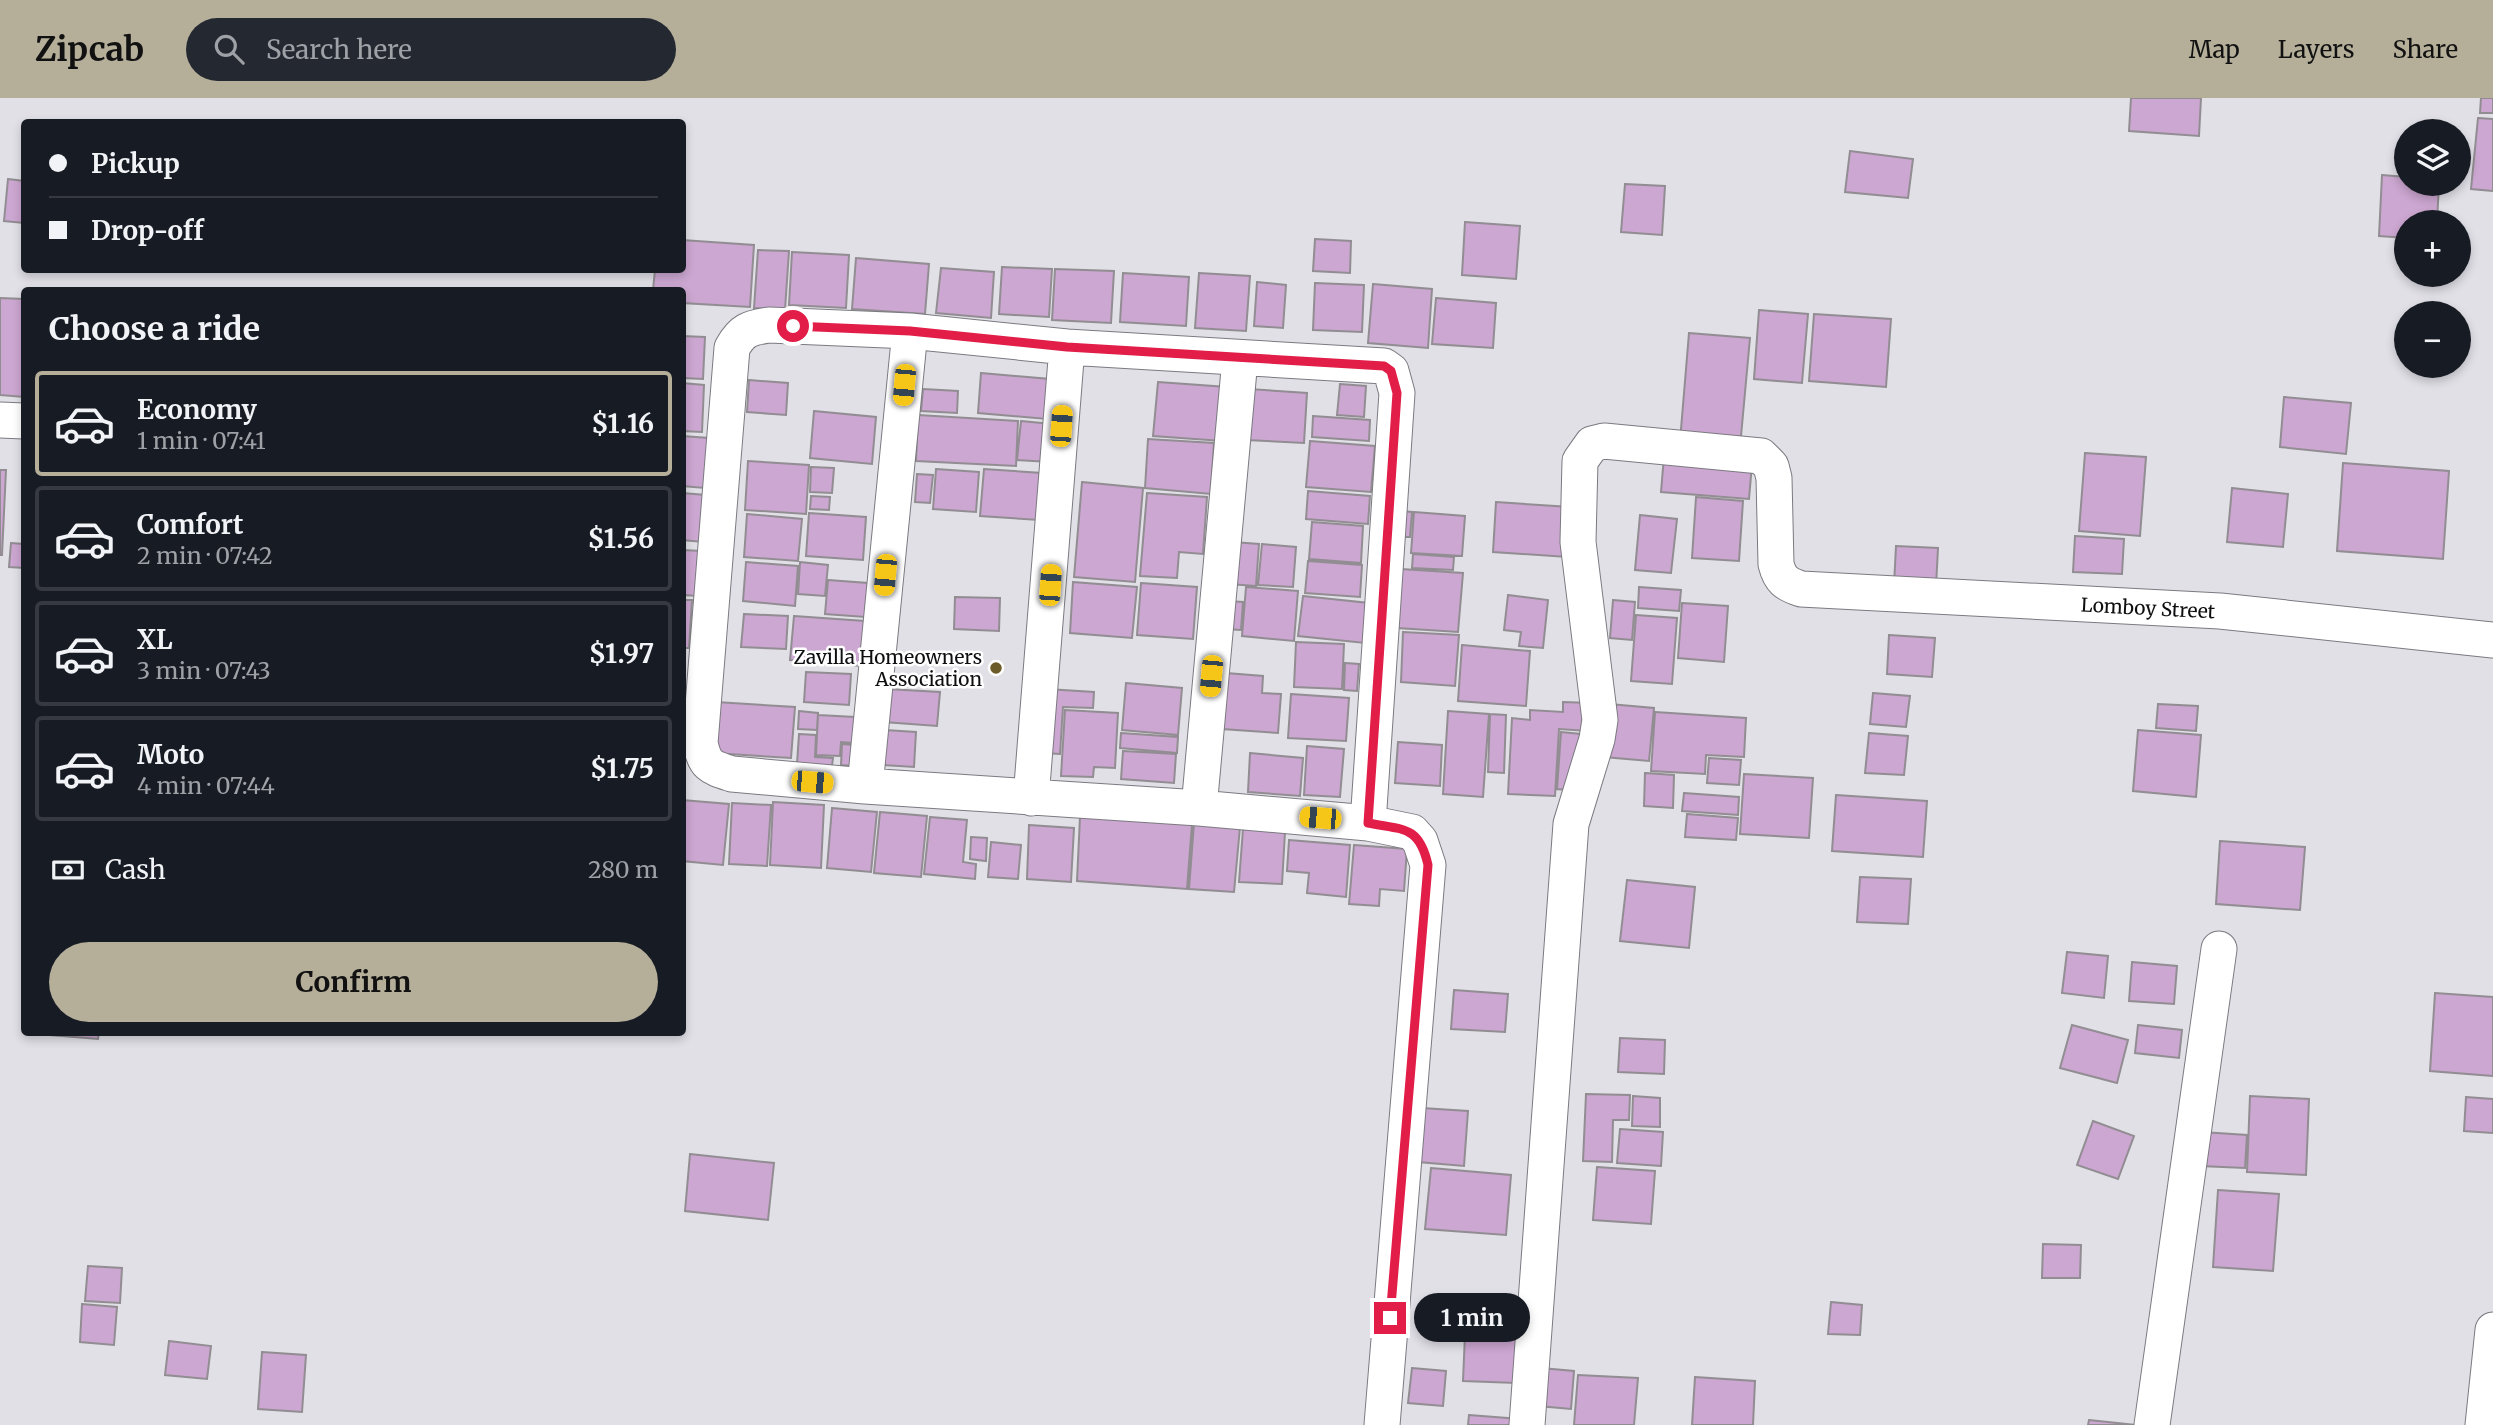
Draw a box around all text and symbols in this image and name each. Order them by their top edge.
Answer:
search box [186,18,676,81]
text: Zipcab [35,29,144,70]
icon: search [210,30,248,68]
text: Search here [266,33,412,66]
text: Map [2189,34,2240,65]
text: Layers [2278,34,2354,65]
text: Share [2392,34,2458,65]
map controls [2394,119,2471,378]
button: layers [2394,119,2471,196]
text: Pickup [91,147,180,180]
button: + [2394,210,2471,287]
text: Drop-off [91,214,204,247]
button: − [2394,301,2471,378]
text: Choose a ride [49,309,260,349]
route start [777,310,809,342]
car [892,363,917,407]
icon: car [53,392,116,455]
text: Economy [137,393,257,426]
car [1050,404,1073,448]
text: $1.16 [591,407,654,440]
text: 1 min · 07:41 [137,426,266,455]
icon: car [53,507,116,570]
text: Comfort [137,508,243,541]
text: $1.56 [588,522,654,555]
text: 2 min · 07:42 [137,541,273,570]
car [873,553,898,597]
car [1039,563,1062,607]
street label: Lomboy Street [2080,592,2216,624]
icon: car [53,622,116,685]
text: XL [137,623,173,656]
text: $1.97 [589,637,654,670]
place label: Zavilla Homeowners Association [793,645,982,691]
car [1199,654,1224,698]
text: 3 min · 07:43 [137,656,271,685]
marker: Zavilla Homeowners Association [988,660,1004,676]
icon: car [53,737,116,800]
text: Moto [137,738,204,771]
text: $1.75 [590,752,654,785]
car [791,770,834,794]
text: 4 min · 07:44 [137,771,275,800]
car [1299,806,1342,830]
icon: cash [49,851,87,889]
text: Cash [105,853,166,886]
text: 280 m [588,855,658,884]
button: Confirm [49,942,658,1022]
callout: 1 min [1414,1294,1530,1342]
route end [1374,1302,1406,1334]
text: 1 min [1441,1303,1503,1332]

